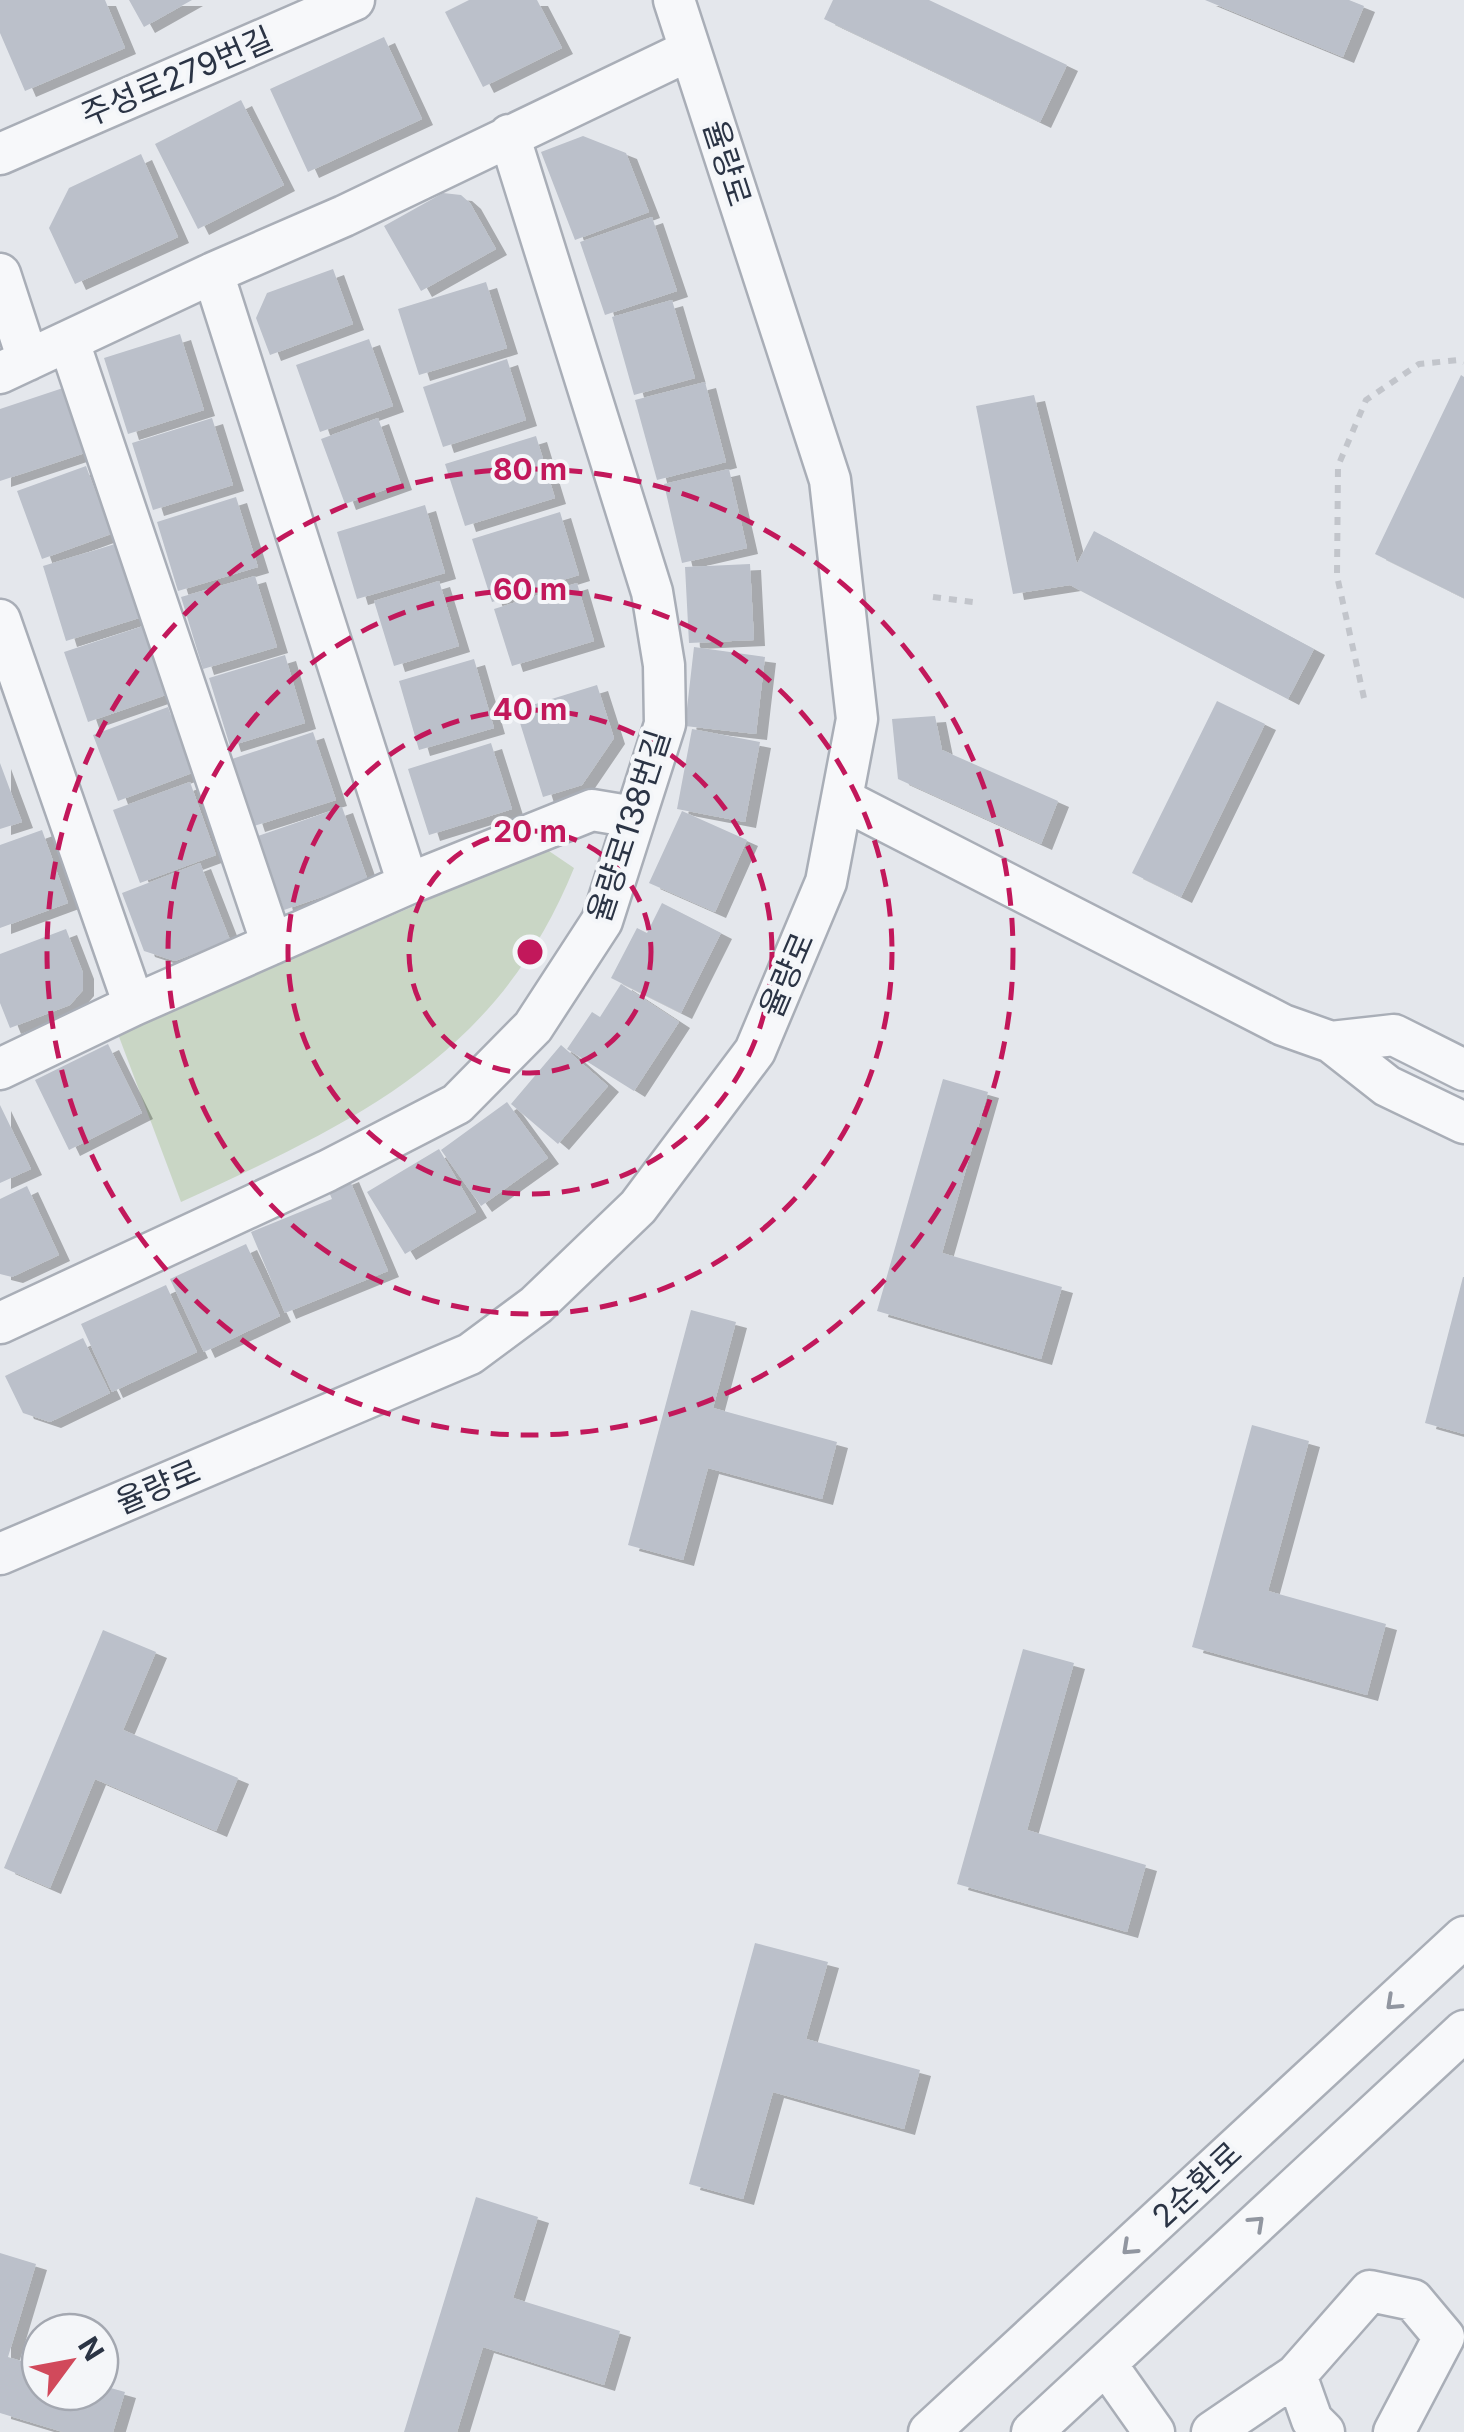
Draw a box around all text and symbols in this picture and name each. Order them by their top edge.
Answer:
street label: 주성로279번길 [75,19,278,134]
street label: 율량로 [695,115,760,211]
text: 80 m [493,451,567,487]
text: 60 m [493,571,567,607]
text: 40 m [493,691,568,727]
street label: 율량로138번길 [579,725,678,927]
text: 20 m [493,813,567,849]
street label: 율량로 [751,927,822,1023]
centre of rings [512,934,548,970]
street label: 율량로 [110,1451,206,1522]
one-way arrow [1386,1991,1404,2009]
street label: 2순환로 [1144,2134,1249,2236]
one-way arrow [1245,2217,1264,2235]
one-way arrow [1122,2236,1141,2254]
north arrow [20,2312,120,2412]
text: N [71,2331,111,2367]

